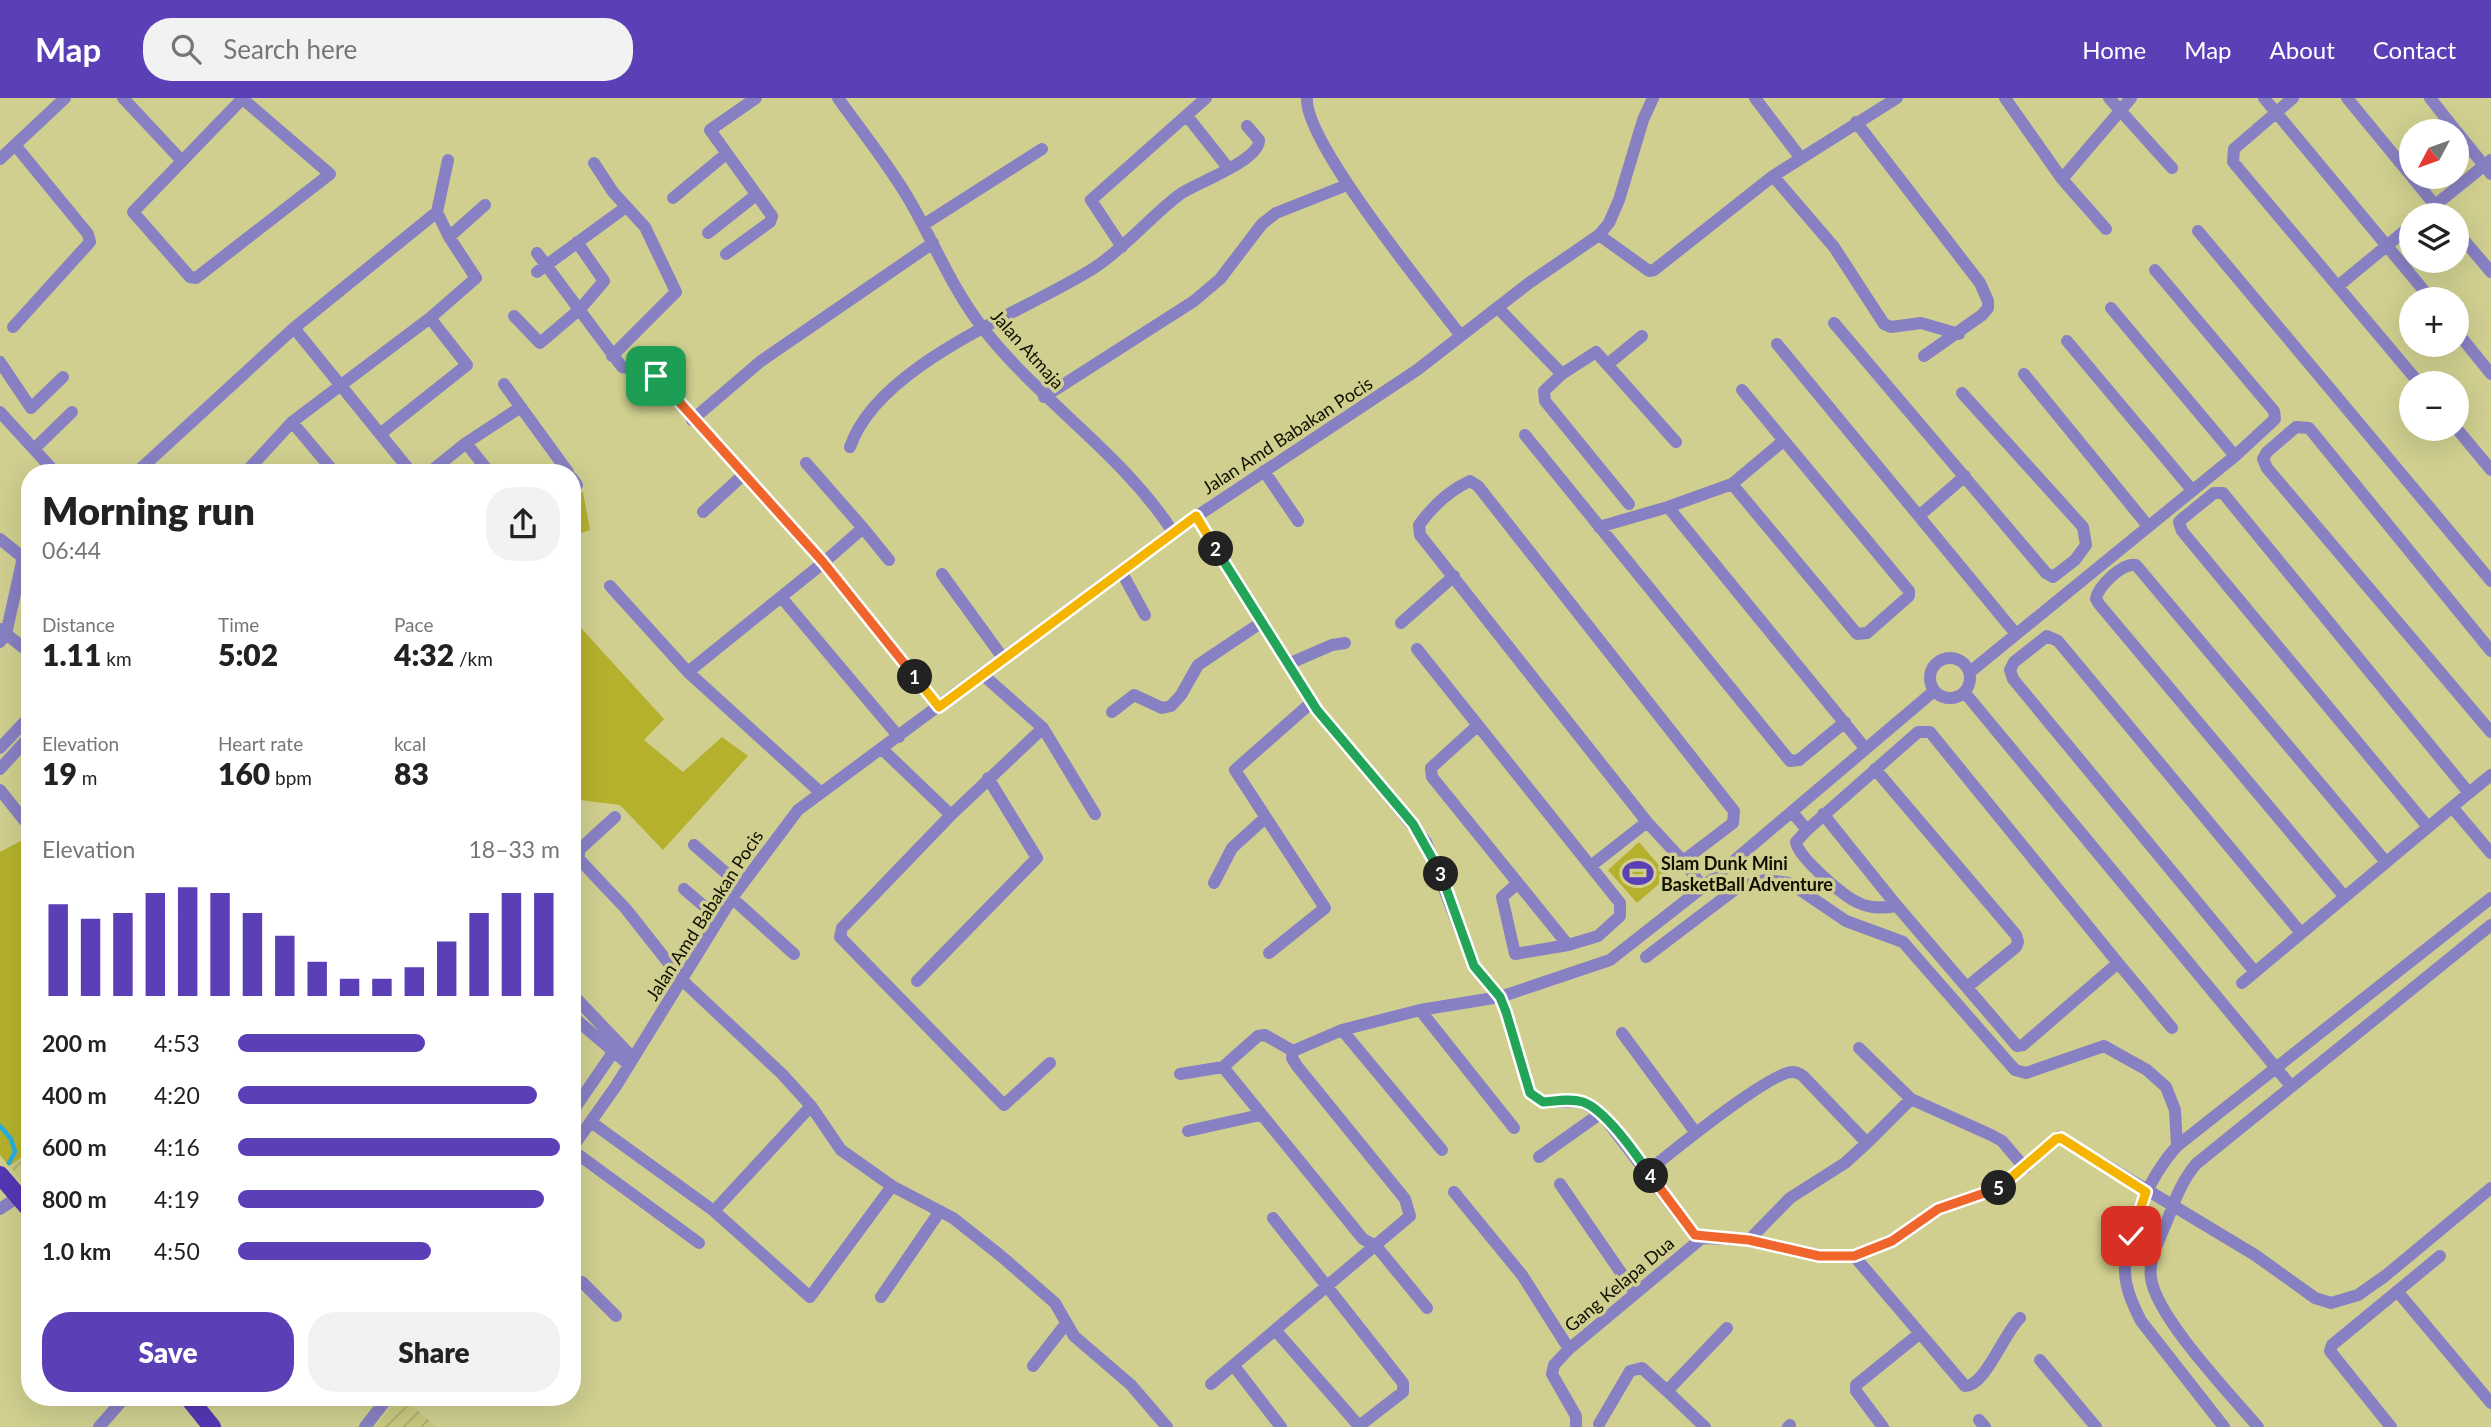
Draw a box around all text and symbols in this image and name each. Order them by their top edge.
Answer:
search box [143,18,633,81]
text: Map [35,29,101,69]
icon: search [167,30,205,68]
text: Search here [223,33,357,65]
text: Home [2082,35,2146,64]
text: Map [2184,35,2232,64]
text: About [2270,35,2335,64]
text: Contact [2373,35,2456,64]
north arrow [2399,119,2469,189]
map controls [2399,119,2469,441]
button: layers [2399,203,2469,273]
button: + [2399,287,2469,357]
street label: Jalan Atmaja [987,305,1069,393]
pin [626,346,686,406]
icon: arrive [637,357,675,395]
button: − [2399,371,2469,441]
street label: Jalan Amd Babakan Pocis [1198,372,1376,498]
text: Morning run [42,487,255,533]
button: share [486,487,560,561]
pin: 2 [1198,532,1234,566]
text: 06:44 [42,536,101,564]
text: 2 [1210,537,1221,560]
text: Distance [42,613,115,636]
text: Time [218,613,259,636]
text: Pace [394,613,433,636]
text: 1.11 [42,636,101,672]
text: 5:02 [218,636,278,672]
text: 4:32 [394,636,454,672]
text: km [101,647,132,670]
text: /km [454,647,493,670]
pin: 1 [898,660,932,694]
text: 1 [909,665,920,688]
text: Elevation [42,732,119,755]
text: Heart rate [218,732,303,755]
text: kcal [394,732,426,755]
text: 19 [42,755,77,791]
text: 160 [218,755,270,791]
text: 83 [394,755,429,791]
text: m [77,766,97,789]
text: bpm [270,766,312,789]
street label: Jalan Amd Babakan Pocis [641,826,767,1004]
text: Elevation [42,835,135,863]
text: 18–33 m [468,835,560,863]
place label: Slam Dunk Mini BasketBall Adventure [1661,852,1833,895]
pin: 3 [1424,856,1458,892]
sports icon: Slam Dunk Mini BasketBall Adventure [1621,856,1655,890]
text: 3 [1435,862,1446,885]
text: 200 m [42,1029,107,1057]
text: 4:53 [154,1029,200,1057]
text: 400 m [42,1081,107,1109]
text: 4:20 [154,1081,200,1109]
text: 600 m [42,1133,107,1161]
text: 4:16 [154,1133,200,1161]
pin: 4 [1634,1158,1668,1194]
text: 4 [1645,1164,1656,1187]
pin: 5 [1982,1170,2016,1206]
text: 5 [1993,1176,2004,1199]
text: 800 m [42,1185,107,1213]
text: 4:19 [154,1185,200,1213]
pin [2101,1206,2161,1266]
icon: check [2112,1217,2150,1255]
street label: Gang Kelapa Dua [1560,1232,1678,1336]
text: 1.0 km [42,1237,111,1265]
text: 4:50 [154,1237,200,1265]
button: Save [42,1312,294,1392]
button: Share [308,1312,560,1392]

